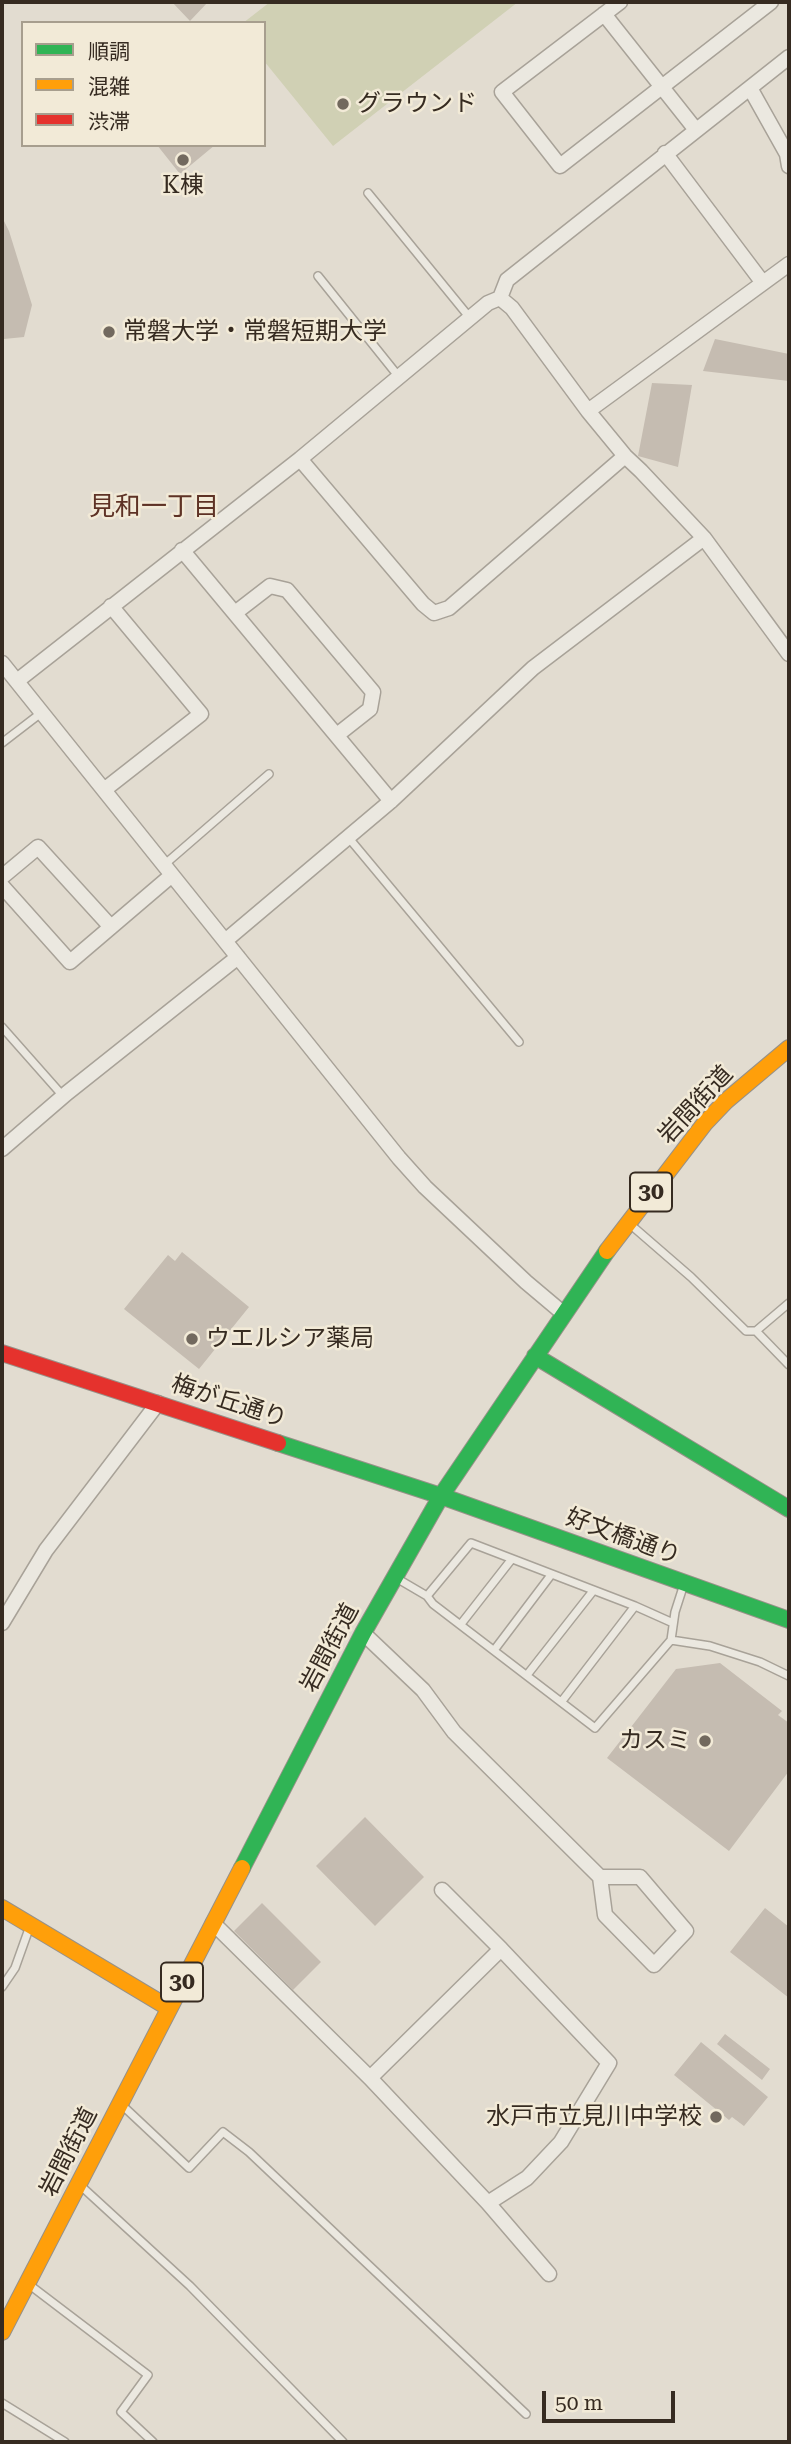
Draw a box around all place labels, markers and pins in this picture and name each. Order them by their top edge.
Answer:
place label: グラウンド [357,90,477,118]
marker: グラウンド [335,96,351,112]
marker: K棟 [175,152,191,168]
place label: K棟 [162,172,204,200]
place label: 常磐大学・常磐短期大学 [123,318,387,346]
marker: 常磐大学・常磐短期大学 [101,324,117,340]
place label: ウエルシア薬局 [206,1325,374,1353]
marker: ウエルシア薬局 [184,1331,200,1347]
place label: カスミ [619,1727,691,1755]
marker: カスミ [697,1733,713,1749]
place label: 水戸市立見川中学校 [486,2103,702,2131]
marker: 水戸市立見川中学校 [708,2109,724,2125]

